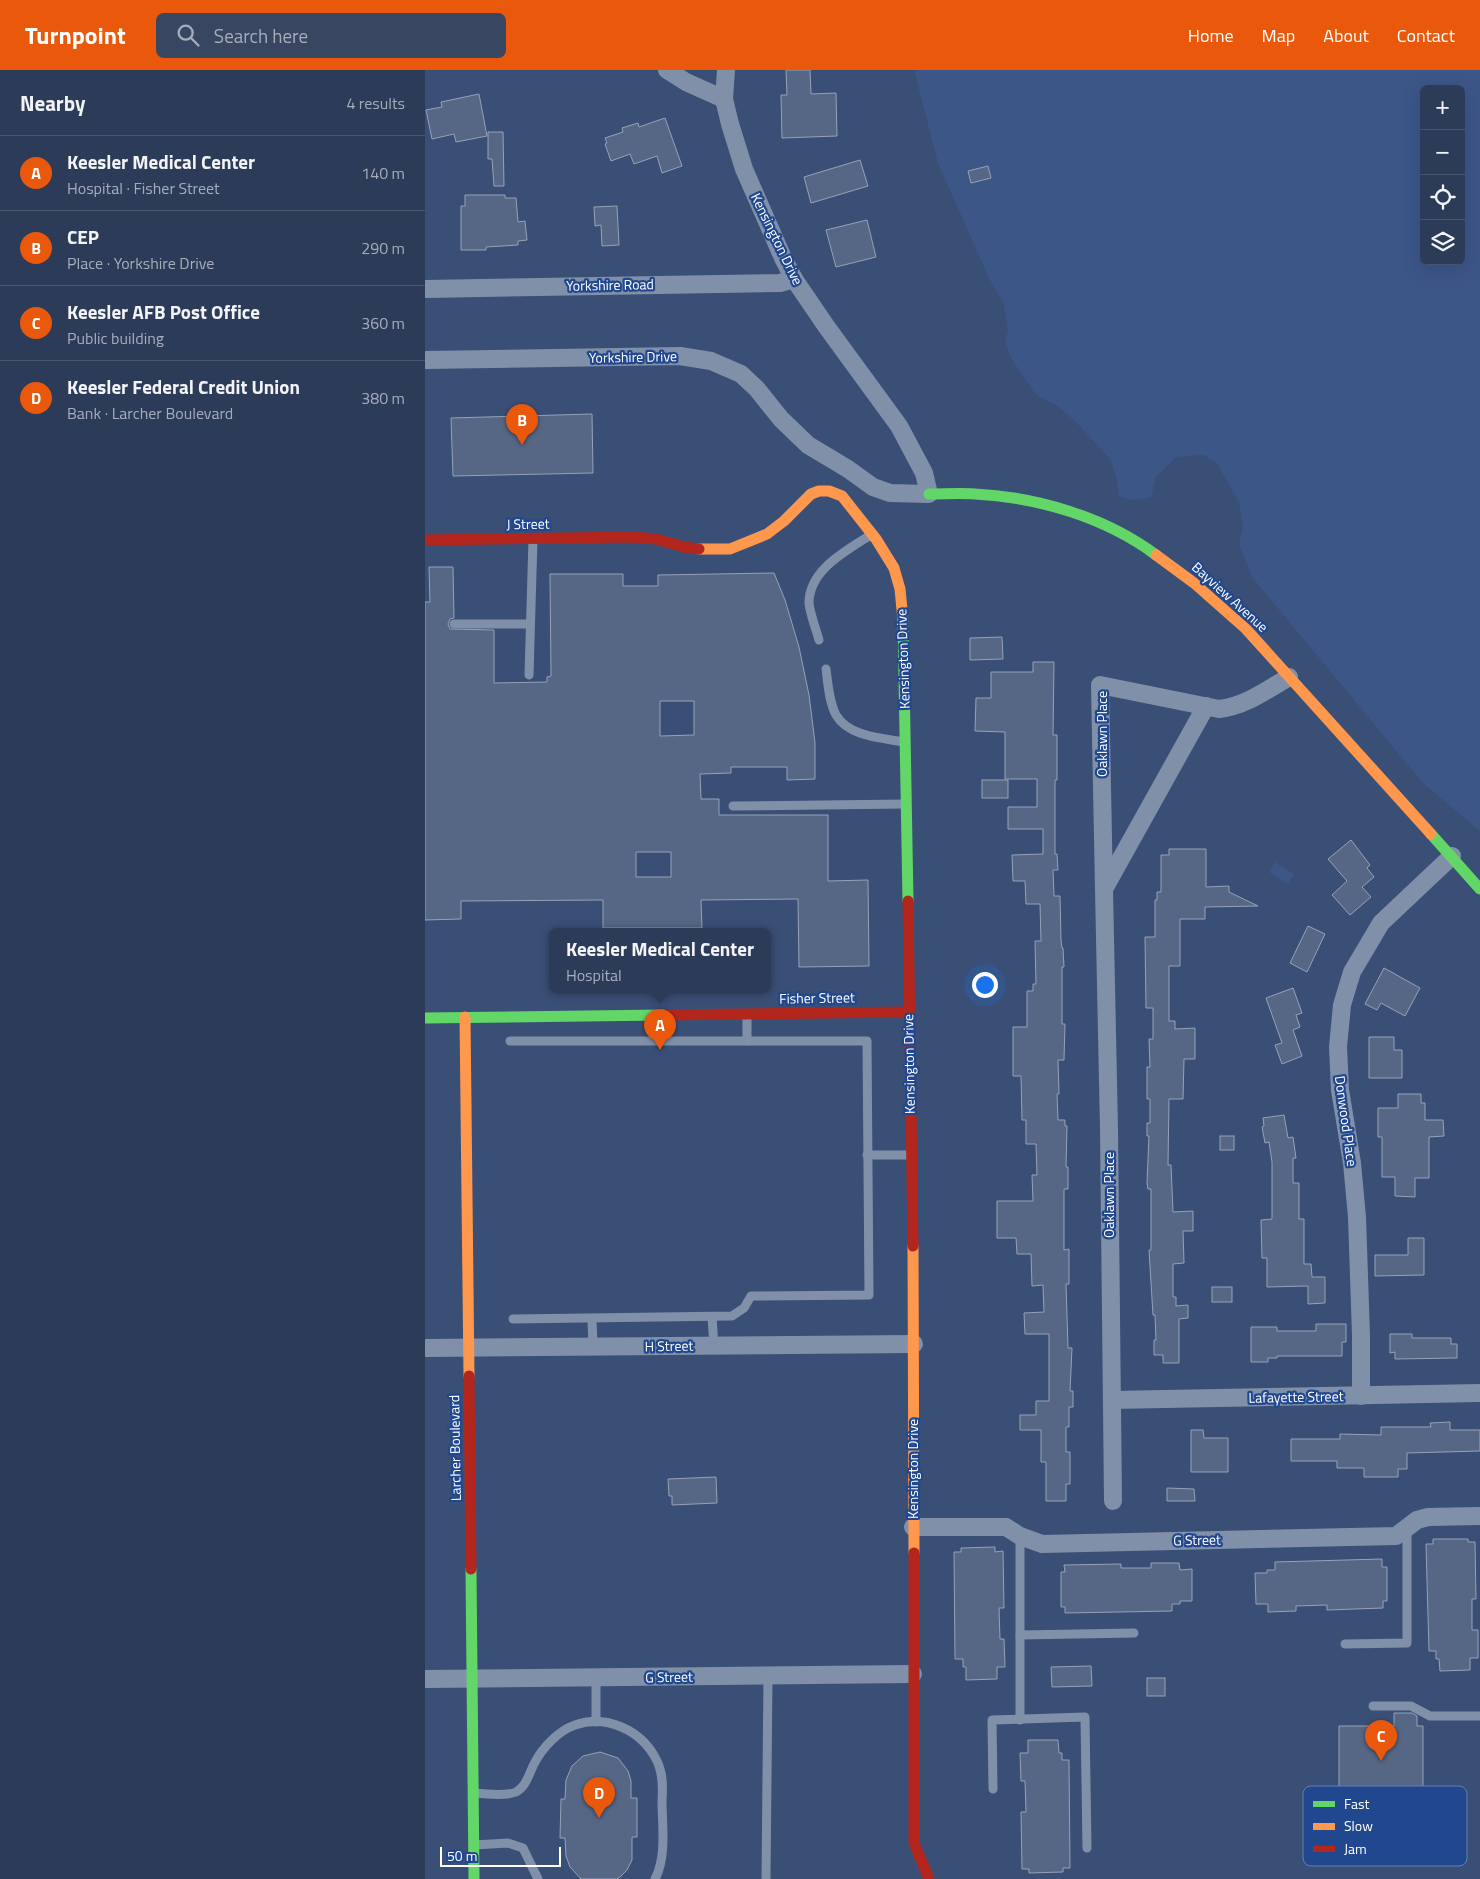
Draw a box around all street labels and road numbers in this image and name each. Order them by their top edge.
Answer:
street label: Kensington Drive [746,189,809,288]
street label: Yorkshire Road [566,273,654,296]
street label: Yorkshire Drive [589,345,677,368]
street label: J Street [506,513,550,534]
street label: Bayview Avenue [1187,556,1273,637]
street label: Kensington Drive [890,609,915,709]
street label: Oaklawn Place [1091,691,1112,777]
street label: Fisher Street [779,986,855,1009]
street label: Kensington Drive [897,1014,920,1114]
street label: Donwood Place [1330,1074,1363,1168]
street label: Oaklawn Place [1098,1152,1119,1238]
street label: H Street [644,1335,694,1356]
street label: Lafayette Street [1248,1385,1344,1408]
street label: Larcher Boulevard [443,1395,466,1501]
street label: Kensington Drive [902,1419,923,1519]
street label: G Street [1173,1529,1221,1550]
street label: G Street [645,1666,693,1687]

